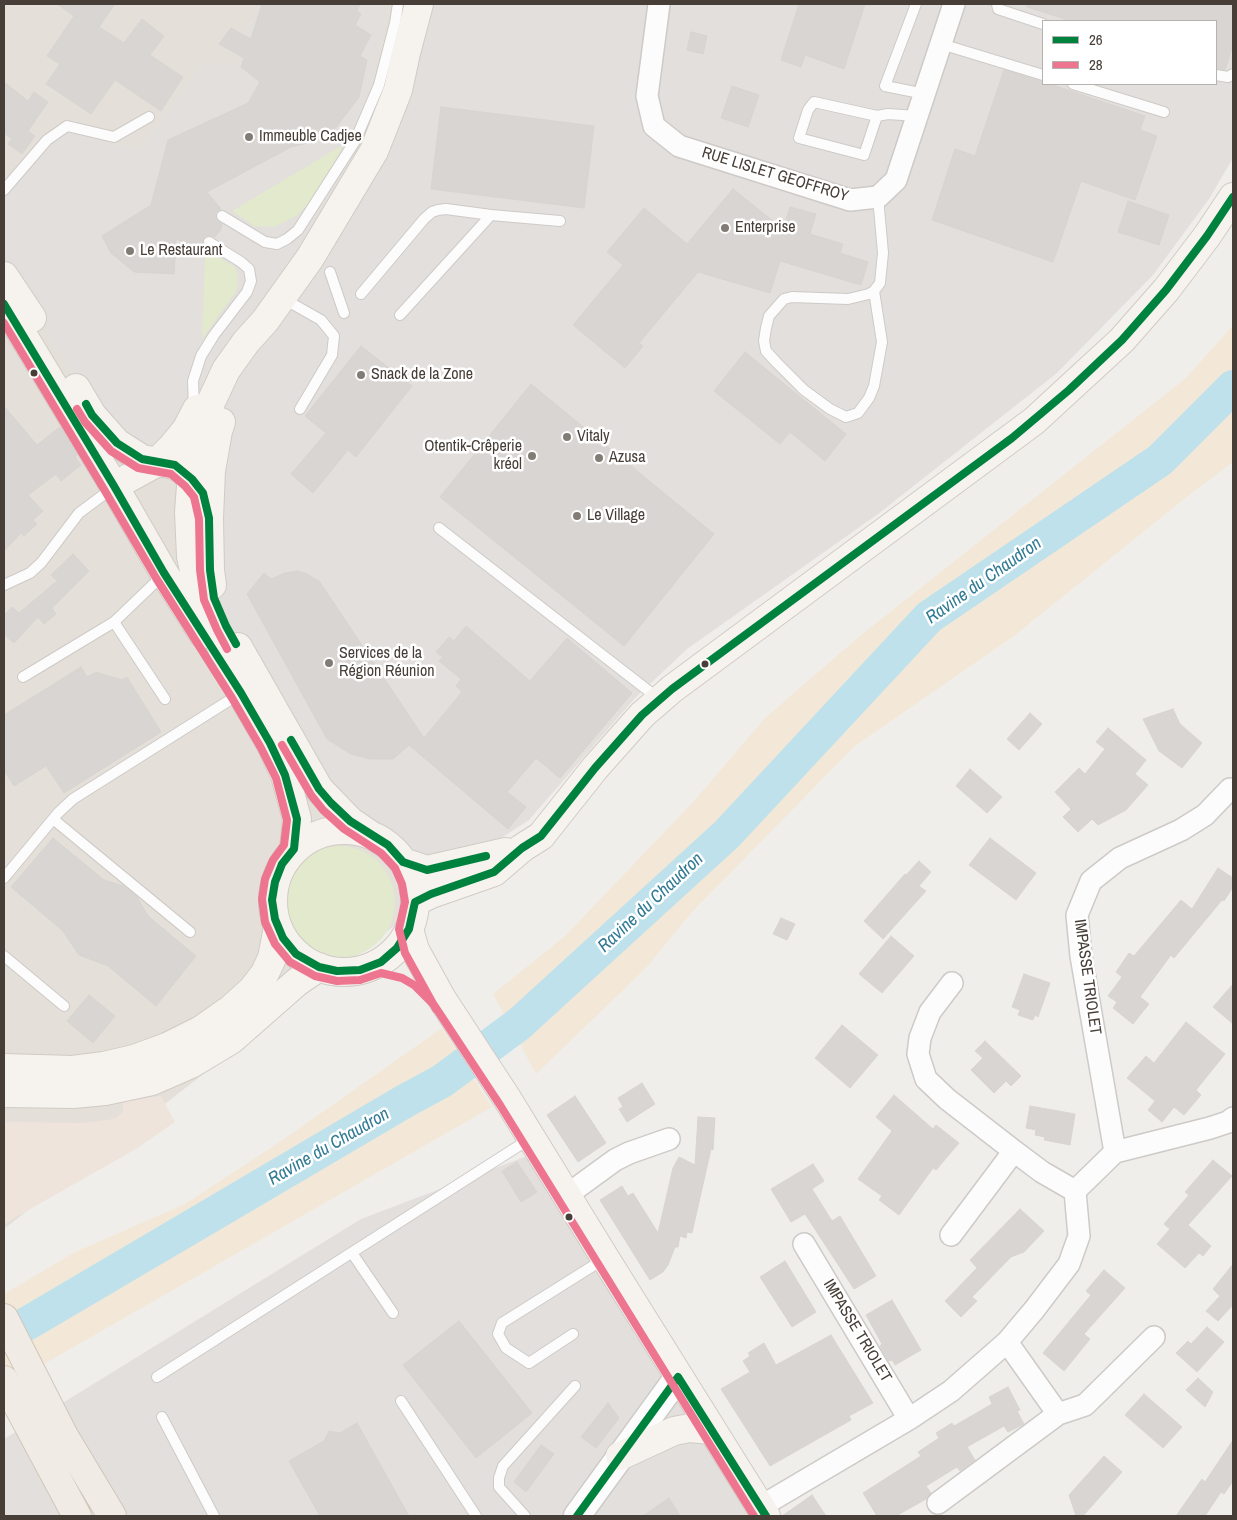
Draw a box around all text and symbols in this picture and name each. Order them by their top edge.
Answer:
legend [1042,20,1217,85]
text: 26 [1089,29,1103,50]
text: 28 [1089,54,1103,75]
place label: Immeuble Cadjee [259,127,362,147]
marker: Immeuble Cadjee [243,131,255,143]
street label: RUE LISLET GEOFFROY [699,144,851,206]
place label: Enterprise [735,218,796,238]
marker: Enterprise [719,222,731,234]
place label: Le Restaurant [140,241,222,261]
marker: Le Restaurant [124,245,136,257]
place label: Snack de la Zone [371,365,473,385]
unlabelled marker [29,368,39,378]
marker: Snack de la Zone [355,369,367,381]
place label: Vitaly [577,427,610,447]
marker: Vitaly [561,431,573,443]
place label: Otentik-Crêperie kréol [424,437,522,475]
place label: Azusa [609,448,645,468]
marker: Otentik-Crêperie kréol [526,450,538,462]
marker: Azusa [593,452,605,464]
place label: Le Village [587,506,645,526]
marker: Le Village [571,510,583,522]
water label: Ravine du Chaudron [922,533,1046,629]
place label: Services de la Région Réunion [339,644,435,682]
marker: Services de la Région Réunion [323,657,335,669]
unlabelled marker [700,659,710,669]
water label: Ravine du Chaudron [594,849,708,957]
street label: IMPASSE TRIOLET [1069,918,1105,1036]
water label: Ravine du Chaudron [265,1104,393,1190]
unlabelled marker [564,1212,574,1222]
street label: IMPASSE TRIOLET [819,1276,895,1386]

